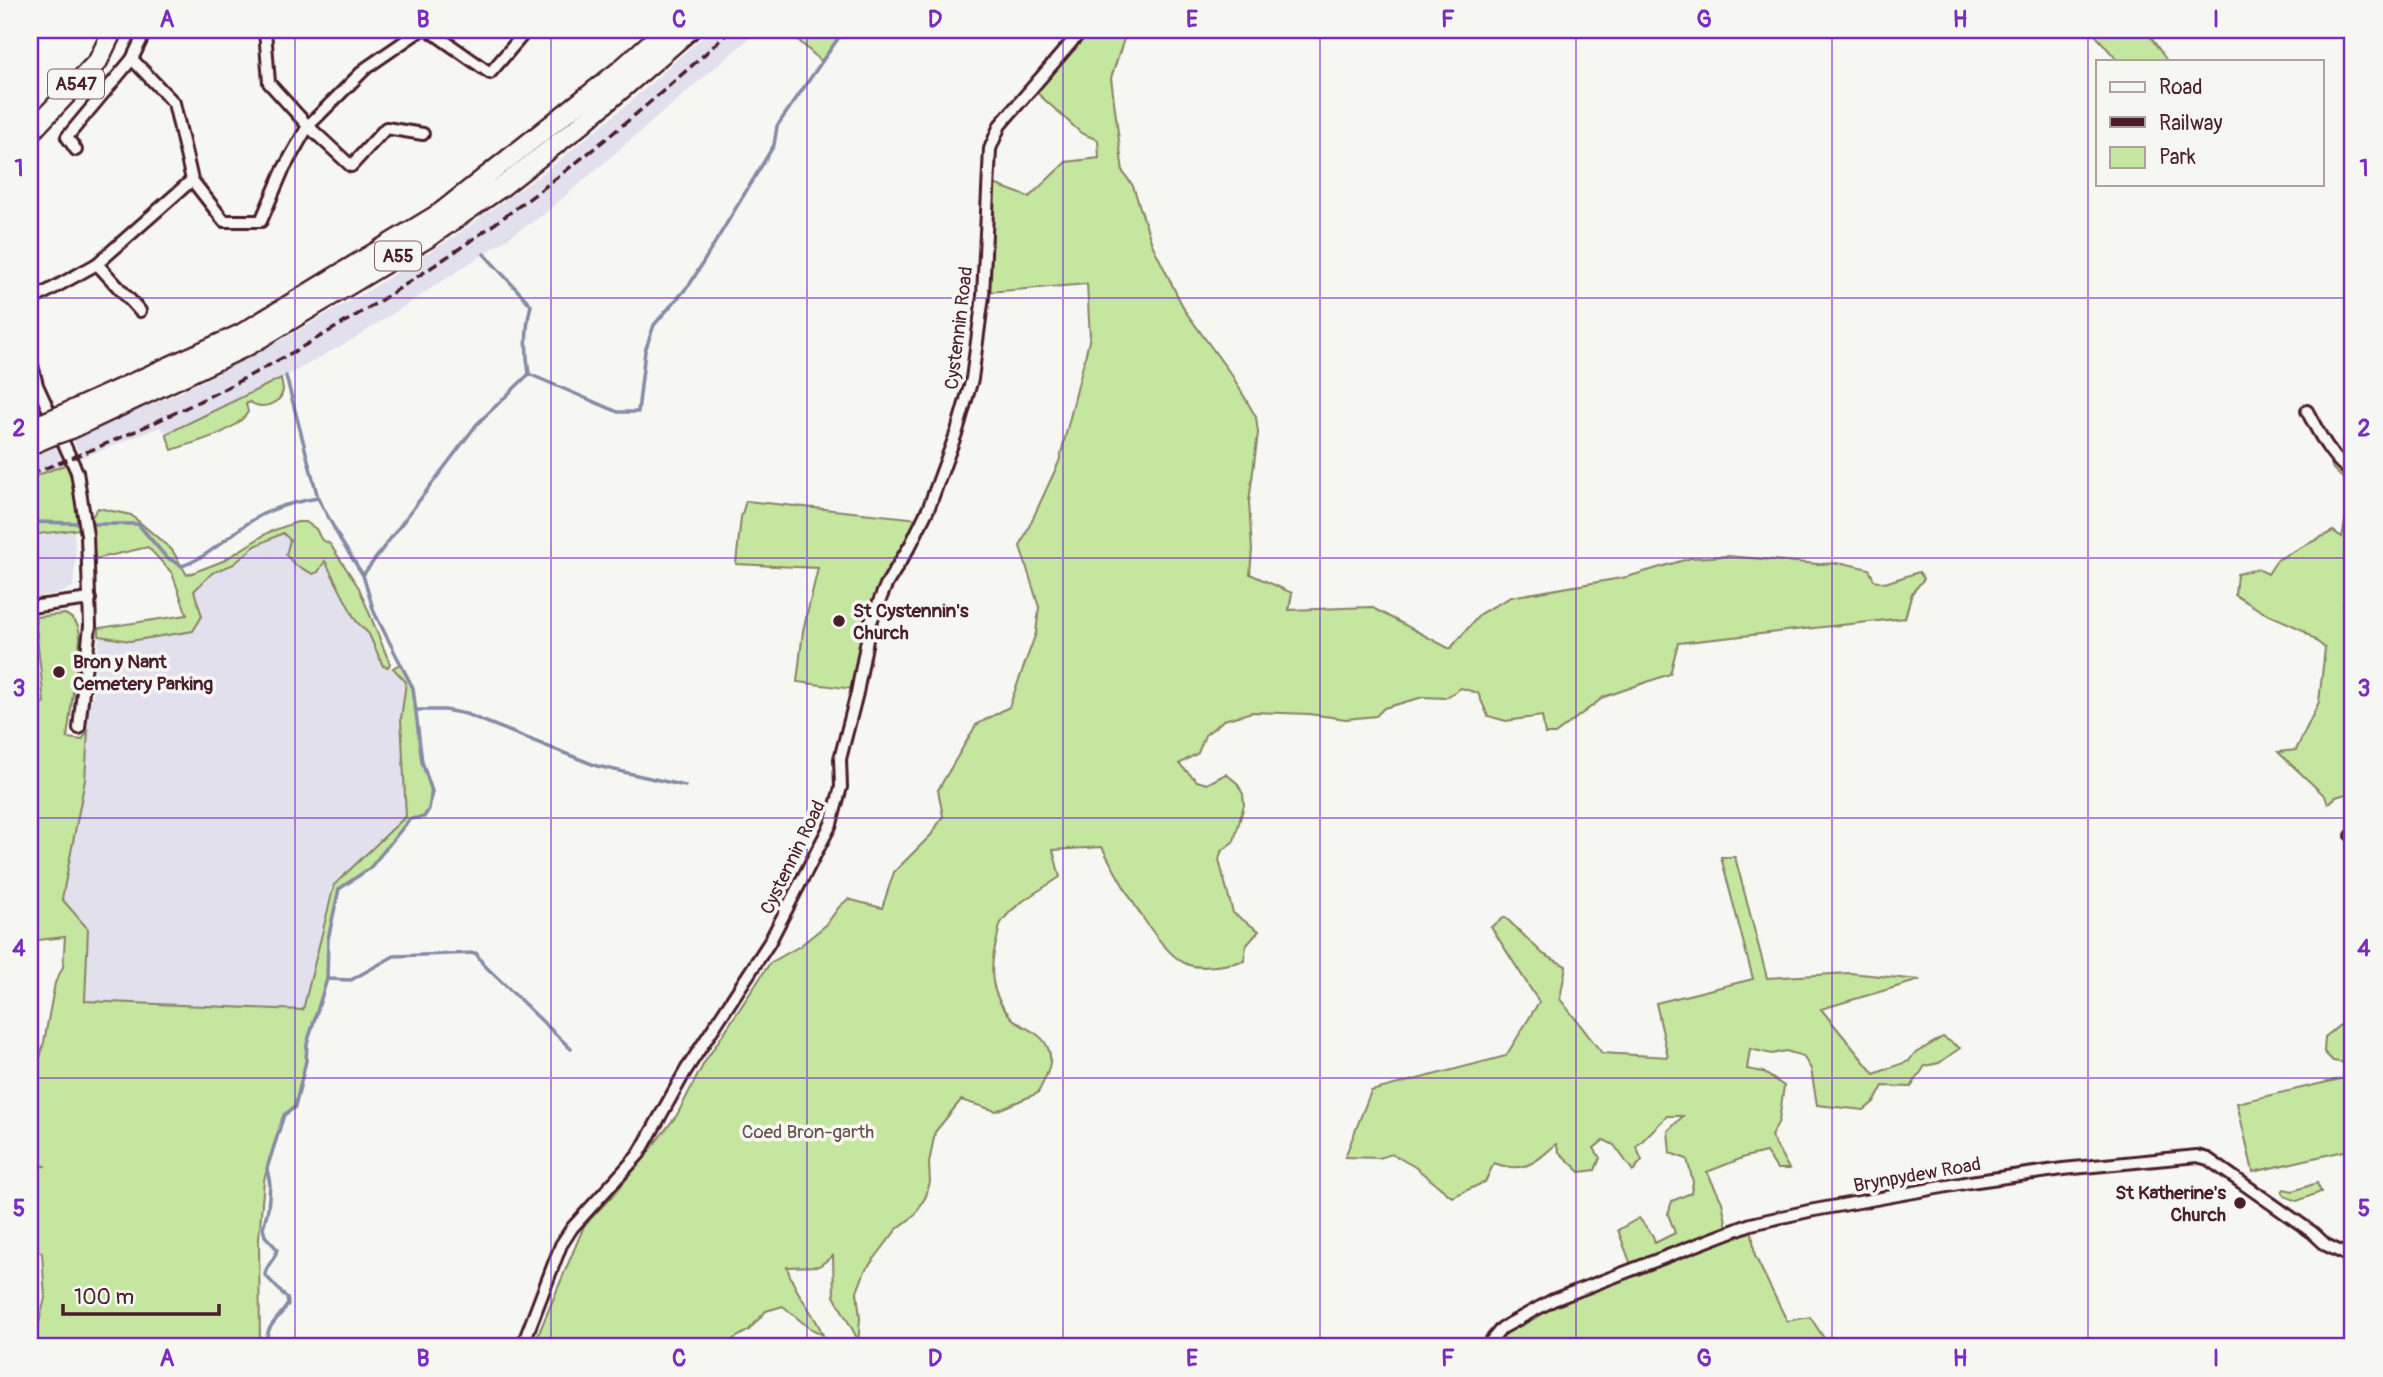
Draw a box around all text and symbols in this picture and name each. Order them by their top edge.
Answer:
text: A [160,5,175,34]
text: B [416,5,430,34]
text: C [672,5,686,34]
text: D [928,5,942,34]
text: E [1186,5,1198,34]
text: F [1441,5,1455,34]
text: G [1696,5,1712,34]
text: H [1953,5,1967,34]
text: I [2213,5,2219,34]
legend [2096,60,2324,186]
road number: A547 [48,70,104,98]
text: Road [2159,74,2203,101]
text: Railway [2159,110,2223,137]
text: Park [2159,144,2196,171]
text: 1 [15,154,24,183]
text: 1 [2360,154,2369,183]
road number: A55 [375,242,421,270]
street label: Cystennin Road [940,265,978,391]
text: 2 [13,414,26,443]
text: 2 [2358,414,2371,443]
place label: St Cystennin's Church [853,599,969,645]
marker: St Cystennin's Church [831,613,847,629]
place label: Bron y Nant Cemetery Parking [73,650,213,696]
marker: Bron y Nant Cemetery Parking [51,664,67,680]
text: 3 [13,674,25,703]
text: 3 [2358,674,2370,703]
street label: Cystennin Road [755,796,831,918]
text: 4 [12,934,26,963]
text: 4 [2357,934,2371,963]
park label: Coed Bron-garth [742,1120,874,1144]
street label: Brynpydew Road [1852,1152,1983,1198]
place label: St Katherine's Church [2115,1181,2226,1227]
text: 5 [13,1194,25,1223]
text: 5 [2358,1194,2370,1223]
marker: St Katherine's Church [2232,1195,2248,1211]
scale bar [63,1272,219,1316]
text: 100 m [74,1284,134,1311]
text: A [160,1344,175,1373]
text: B [416,1344,430,1373]
text: C [672,1344,686,1373]
text: D [928,1344,942,1373]
text: E [1186,1344,1198,1373]
text: F [1441,1344,1455,1373]
text: G [1696,1344,1712,1373]
text: H [1953,1344,1967,1373]
text: I [2213,1344,2219,1373]

